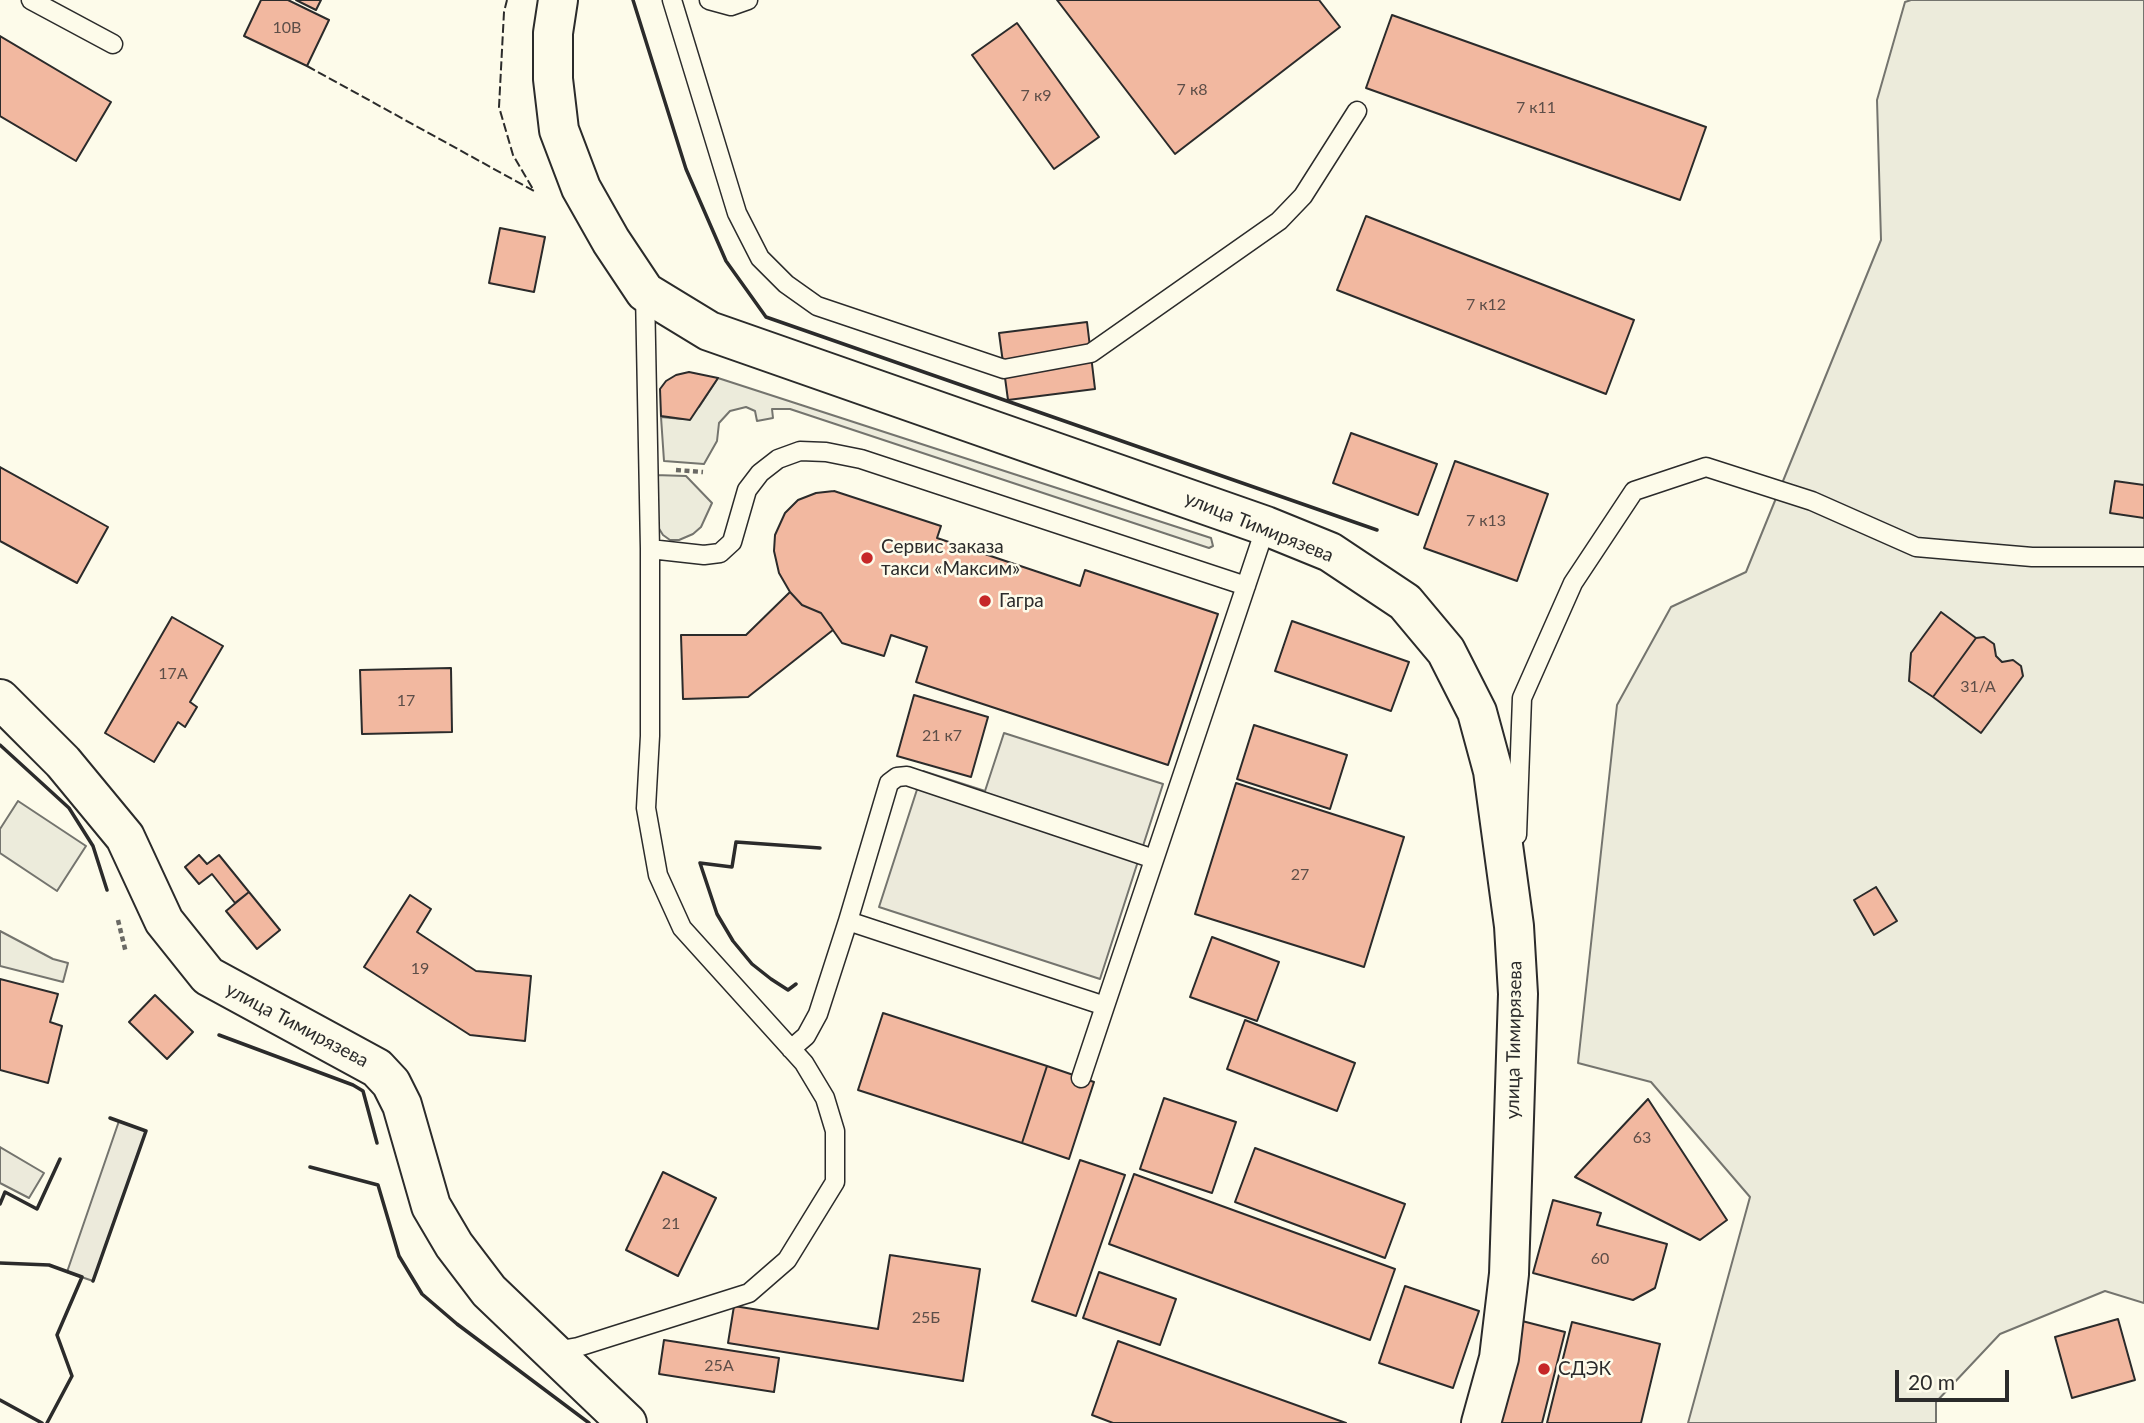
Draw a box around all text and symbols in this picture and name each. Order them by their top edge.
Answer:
house number: 10В [273,18,301,38]
house number: 7 к8 [1177,80,1207,100]
house number: 7 к9 [1021,86,1051,106]
house number: 7 к11 [1516,98,1556,118]
house number: 7 к12 [1466,295,1506,315]
street label: улица Тимирязева [1181,487,1337,567]
house number: 7 к13 [1466,511,1506,531]
place label: Сервис заказа такси «Максим» [881,536,1020,580]
marker: Сервис заказа такси «Максим» [859,550,875,566]
place label: Гагра [999,590,1044,612]
marker: Гагра [977,593,993,609]
house number: 17А [158,664,188,684]
house number: 31/А [1960,677,1996,697]
house number: 17 [397,691,415,711]
house number: 21 к7 [922,726,962,746]
house number: 27 [1291,865,1309,885]
house number: 19 [411,959,429,979]
street label: улица Тимирязева [1501,961,1527,1119]
street label: улица Тимирязева [222,978,372,1072]
house number: 63 [1633,1128,1651,1148]
house number: 21 [662,1214,680,1234]
house number: 60 [1591,1249,1609,1269]
house number: 25Б [912,1308,940,1328]
house number: 25А [704,1356,734,1376]
scale bar [1899,1356,2013,1400]
place label: СДЭК [1558,1358,1611,1380]
marker: СДЭК [1536,1361,1552,1377]
text: 20 m [1908,1369,1955,1394]

